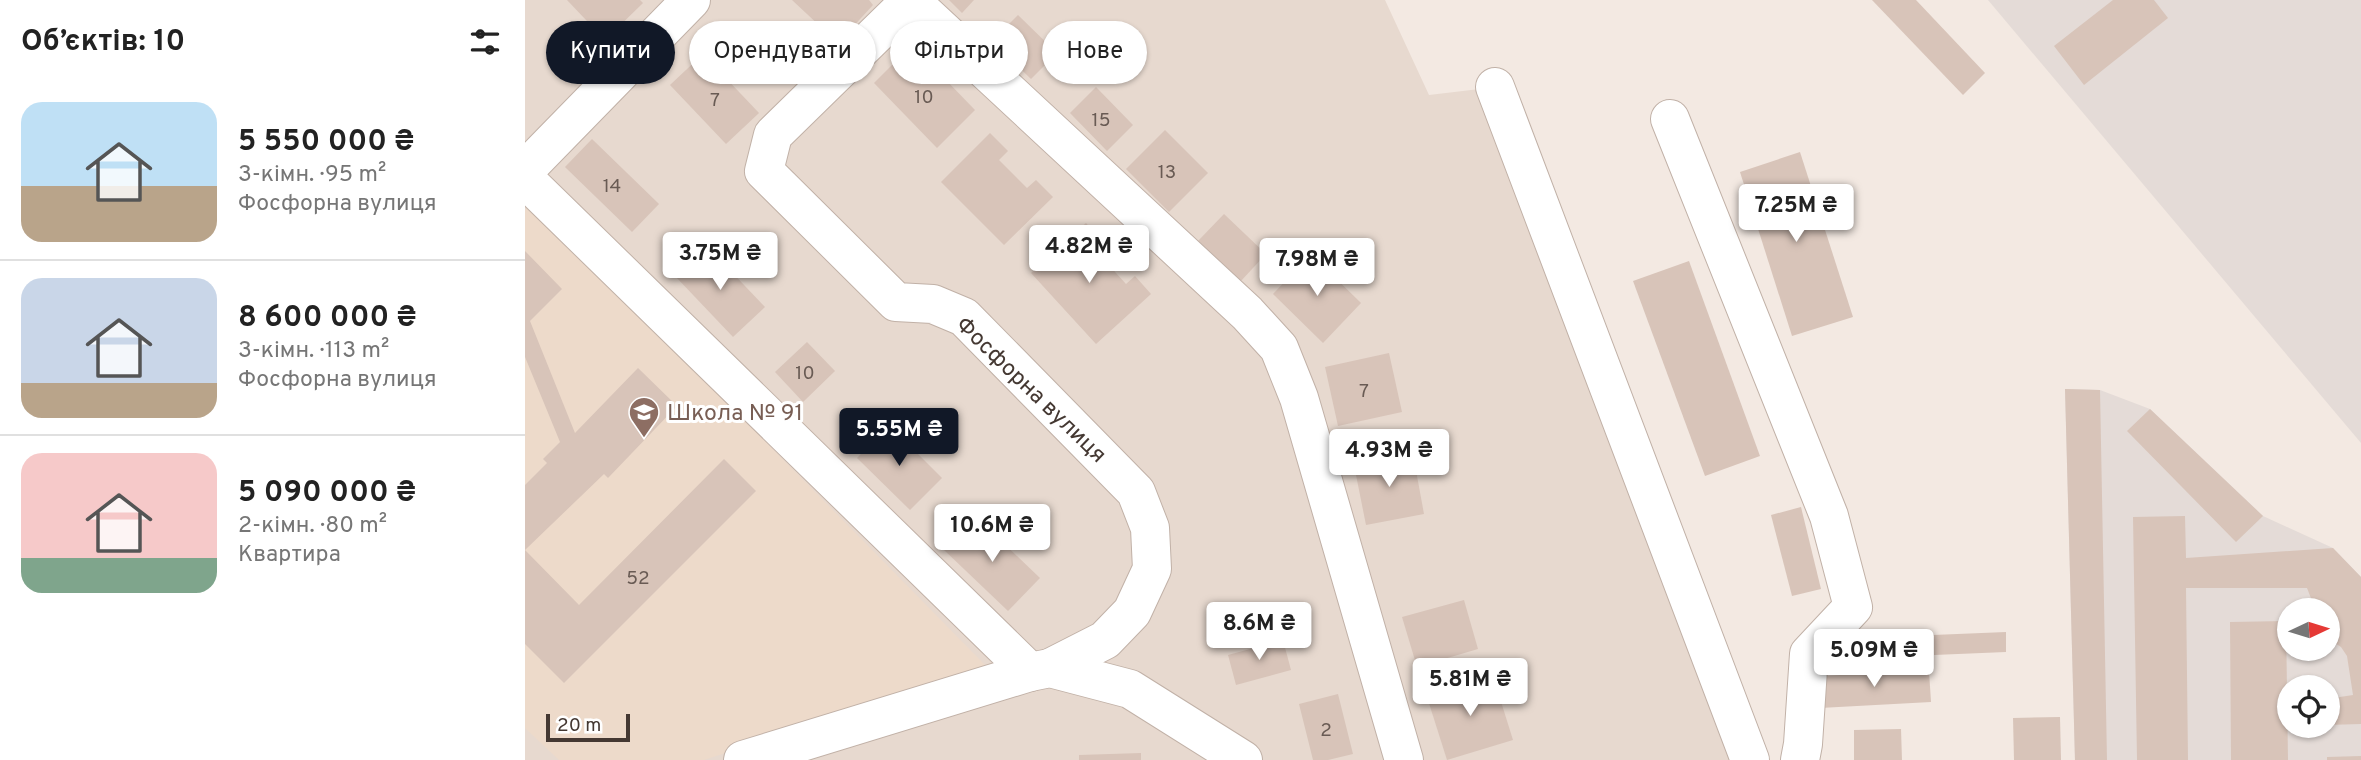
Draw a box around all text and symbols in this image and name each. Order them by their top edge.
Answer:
chip: Купити [546,21,675,84]
chip: Орендувати [689,21,876,84]
chip: Фільтри [890,21,1028,84]
chip: Нове [1042,21,1147,84]
icon: filters [466,23,504,61]
text: Об’єктів: 10 [21,24,185,61]
house number: 10 [914,86,934,110]
house number: 7 [710,89,720,113]
house number: 15 [1092,109,1110,133]
text: 5 550 000 ₴ [238,124,414,161]
icon: home [77,130,161,214]
text: 3-кімн. · 95 m² [238,161,386,190]
house number: 13 [1158,161,1176,185]
house number: 14 [603,175,621,199]
pin: 7.25M ₴ [1731,184,1861,244]
text: Фосфорна вулиця [238,190,437,219]
text: 7.25M ₴ [1755,192,1837,221]
pin: 4.82M ₴ [1024,226,1154,285]
pin: 3.75M ₴ [655,232,785,292]
text: 4.82M ₴ [1045,233,1133,262]
pin: 7.98M ₴ [1252,238,1382,298]
text: 3.75M ₴ [679,240,761,269]
text: 7.98M ₴ [1276,246,1359,275]
text: 8 600 000 ₴ [238,300,416,337]
icon: home [77,306,161,390]
street label: Фосфорна вулиця [949,311,1112,470]
text: 3-кімн. · 113 m² [238,337,389,366]
house number: 10 [795,362,815,386]
text: Фосфорна вулиця [238,366,437,395]
house number: 7 [1359,380,1369,404]
school or university icon: Школа № 91 [627,395,661,439]
place label: Школа № 91 [667,400,803,429]
pin: 5.55M ₴ [834,408,964,468]
text: 5.55M ₴ [855,416,943,445]
pin: 4.93M ₴ [1324,430,1454,489]
text: 4.93M ₴ [1345,437,1433,466]
text: 5 090 000 ₴ [238,475,416,512]
icon: home [77,481,161,565]
pin: 10.6M ₴ [927,504,1057,564]
text: 2-кімн. · 80 m² [238,512,387,541]
text: 10.6M ₴ [950,512,1034,541]
text: Квартира [238,541,341,570]
house number: 52 [626,567,650,591]
north arrow [2277,598,2340,662]
map controls [2277,598,2340,738]
pin: 8.6M ₴ [1202,602,1316,662]
text: 8.6M ₴ [1222,610,1296,639]
pin: 5.09M ₴ [1809,630,1939,689]
text: 5.09M ₴ [1830,637,1918,666]
pin: 5.81M ₴ [1405,658,1535,718]
text: 5.81M ₴ [1429,666,1511,695]
button: locate [2277,675,2340,738]
scale bar [546,711,630,743]
text: 20 m [557,714,601,738]
house number: 2 [1320,719,1332,743]

